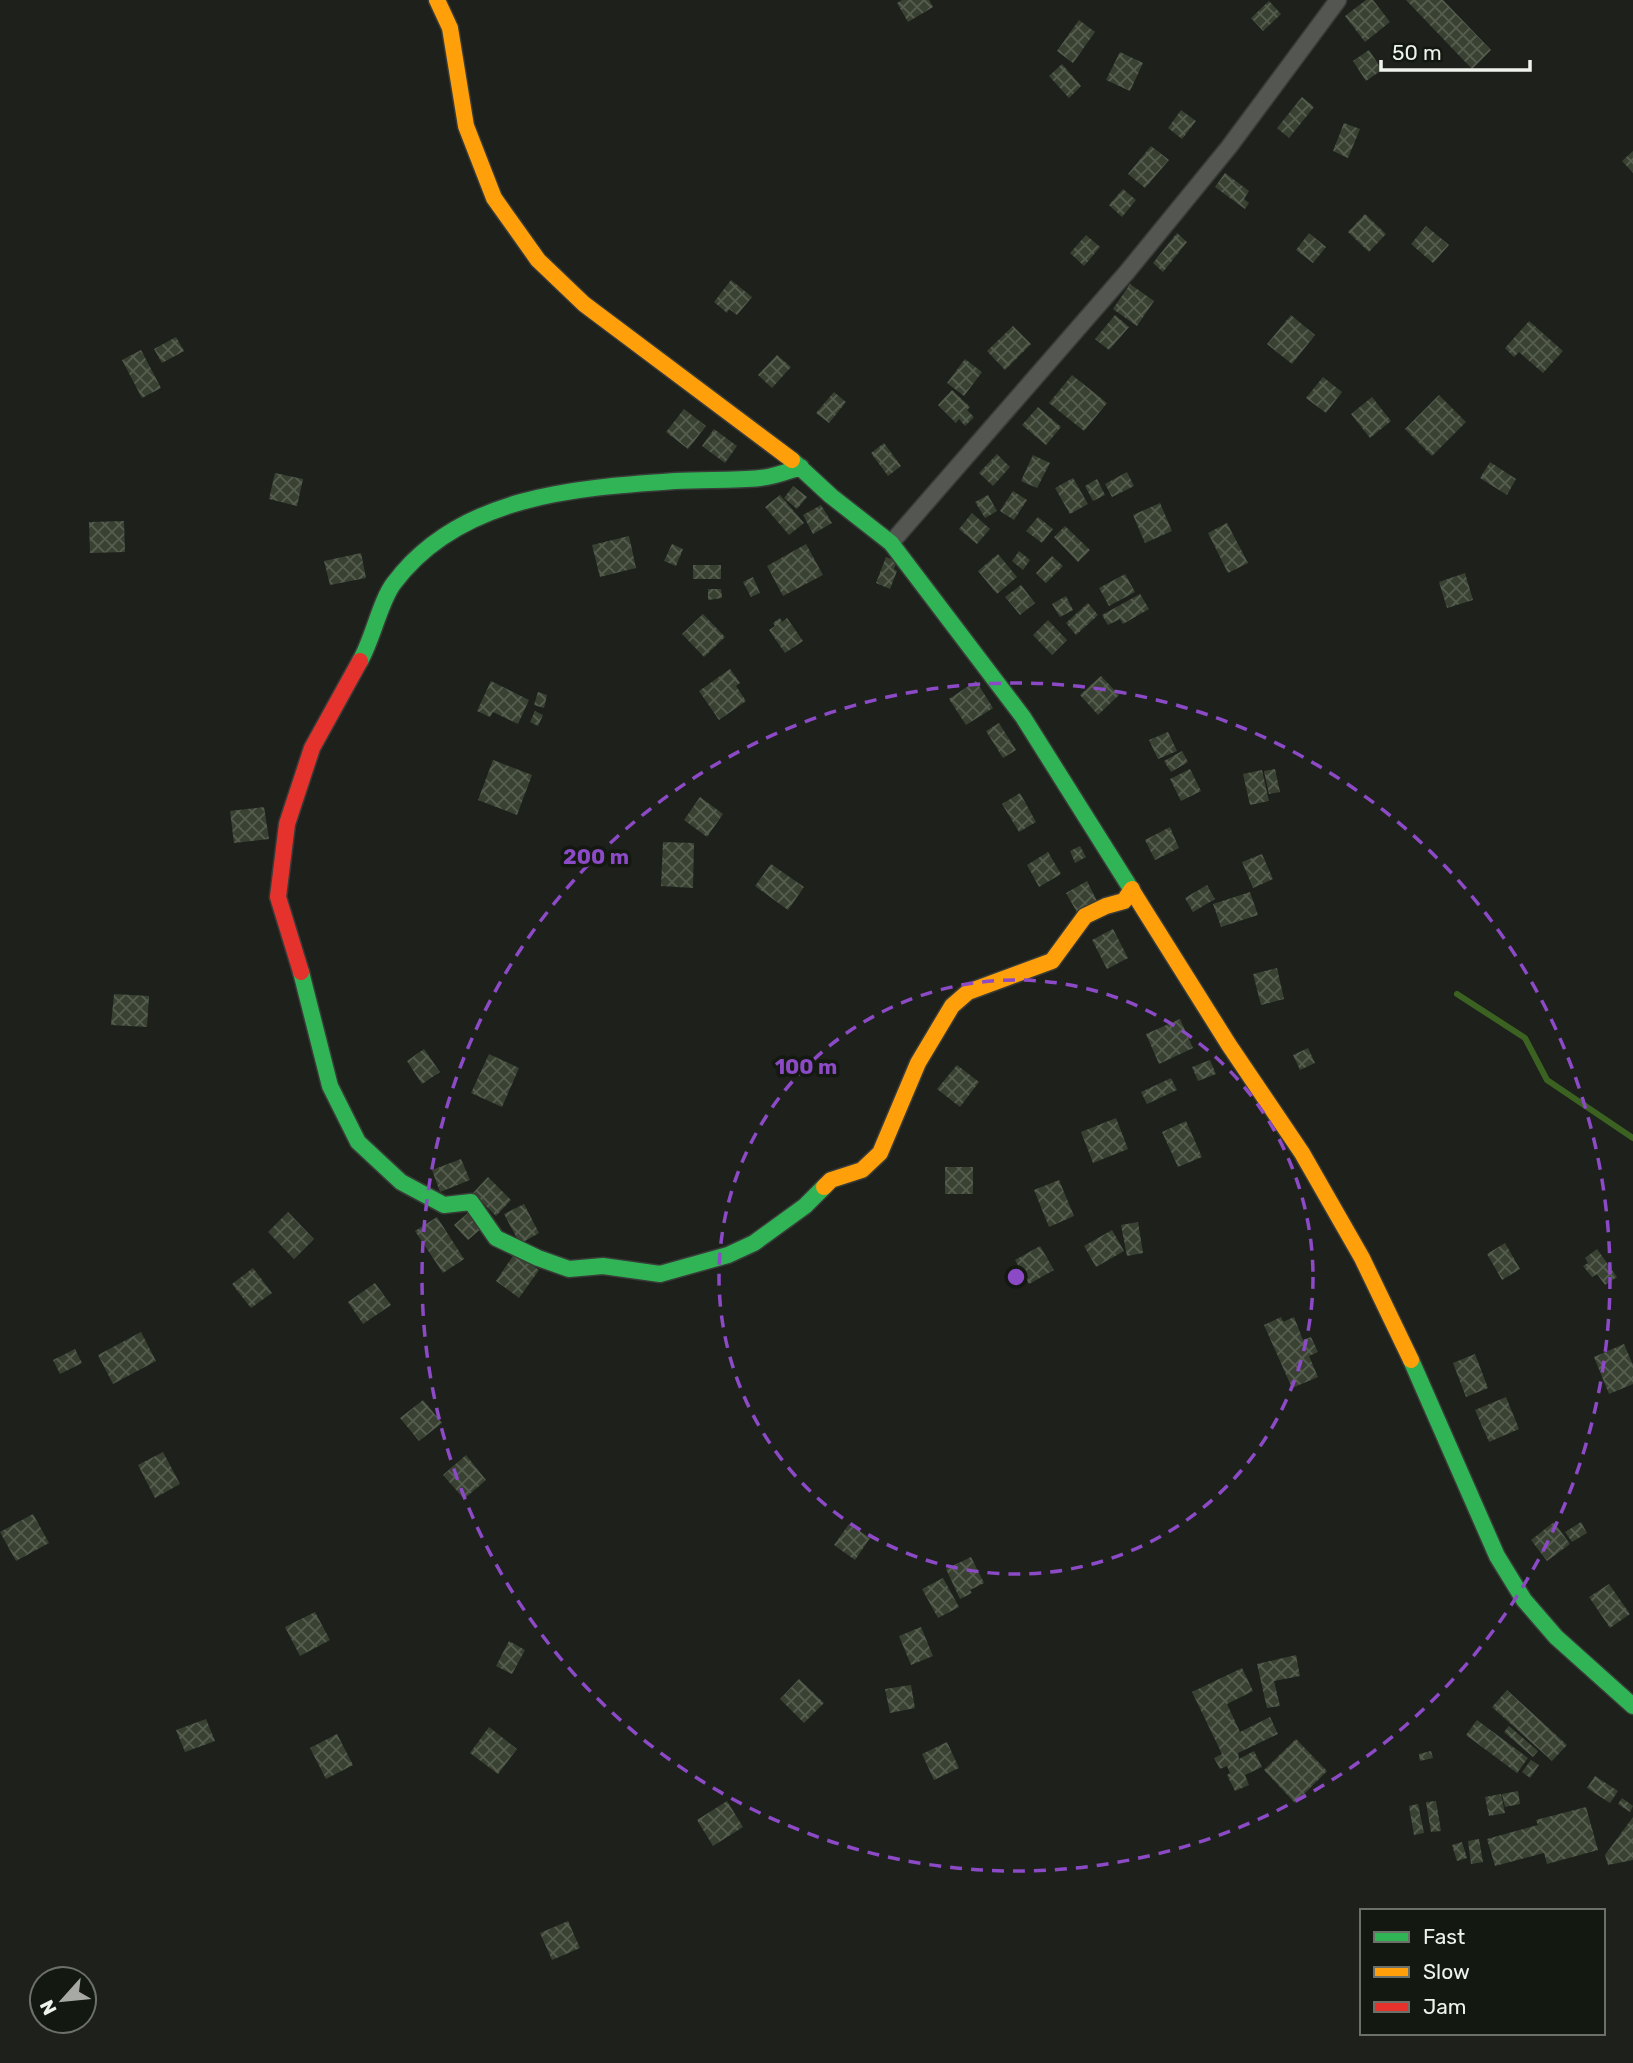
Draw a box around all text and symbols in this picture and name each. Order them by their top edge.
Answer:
scale bar [1381,28,1530,72]
text: 50 m [1392,40,1442,65]
text: 200 m [563,844,629,869]
text: 100 m [775,1054,837,1079]
centre of rings [1004,1265,1028,1289]
legend [1360,1909,1605,2035]
text: Fast [1423,1924,1465,1949]
text: Slow [1423,1959,1470,1984]
north arrow [28,1965,98,2035]
text: Jam [1423,1994,1467,2019]
text: N [35,1996,62,2019]

